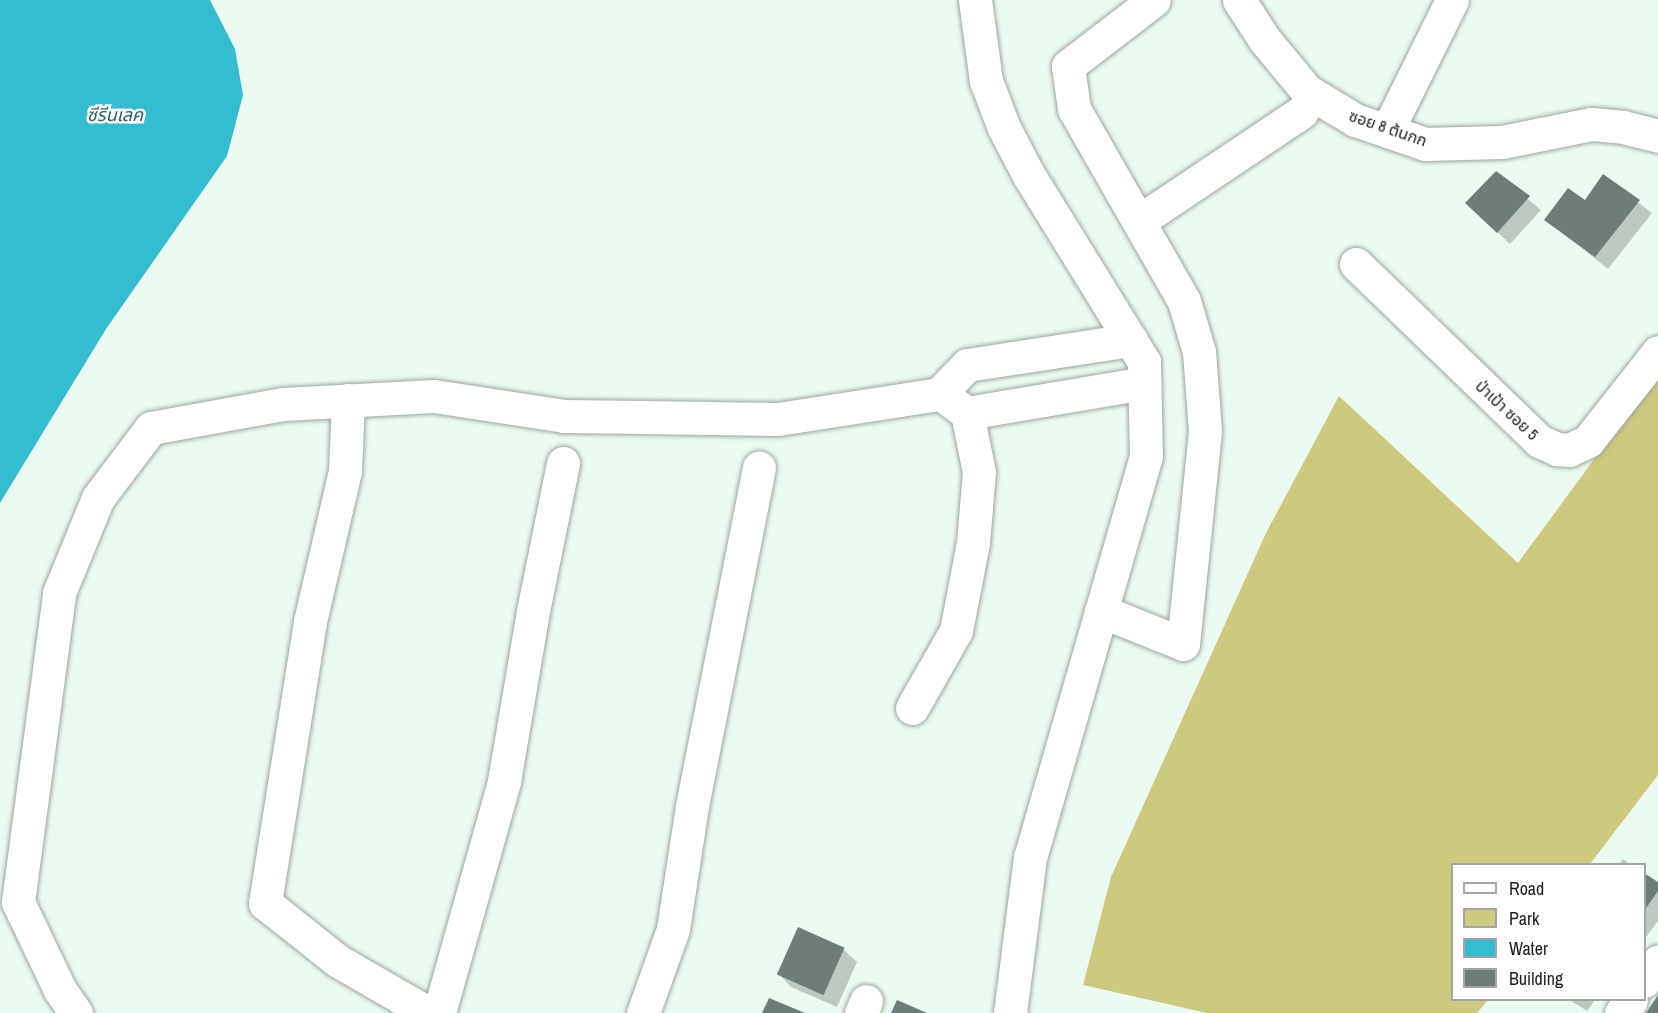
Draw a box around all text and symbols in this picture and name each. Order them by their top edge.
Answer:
water label: ซีรีนเลค [87,104,143,126]
street label: ซอย 8 ต้นกก [1346,106,1430,150]
street label: ป่าเป้า ซอย 5 [1472,376,1542,444]
legend [1451,863,1646,1001]
text: Road [1509,876,1544,901]
text: Park [1509,906,1539,931]
text: Water [1509,936,1548,961]
text: Building [1509,966,1563,991]

